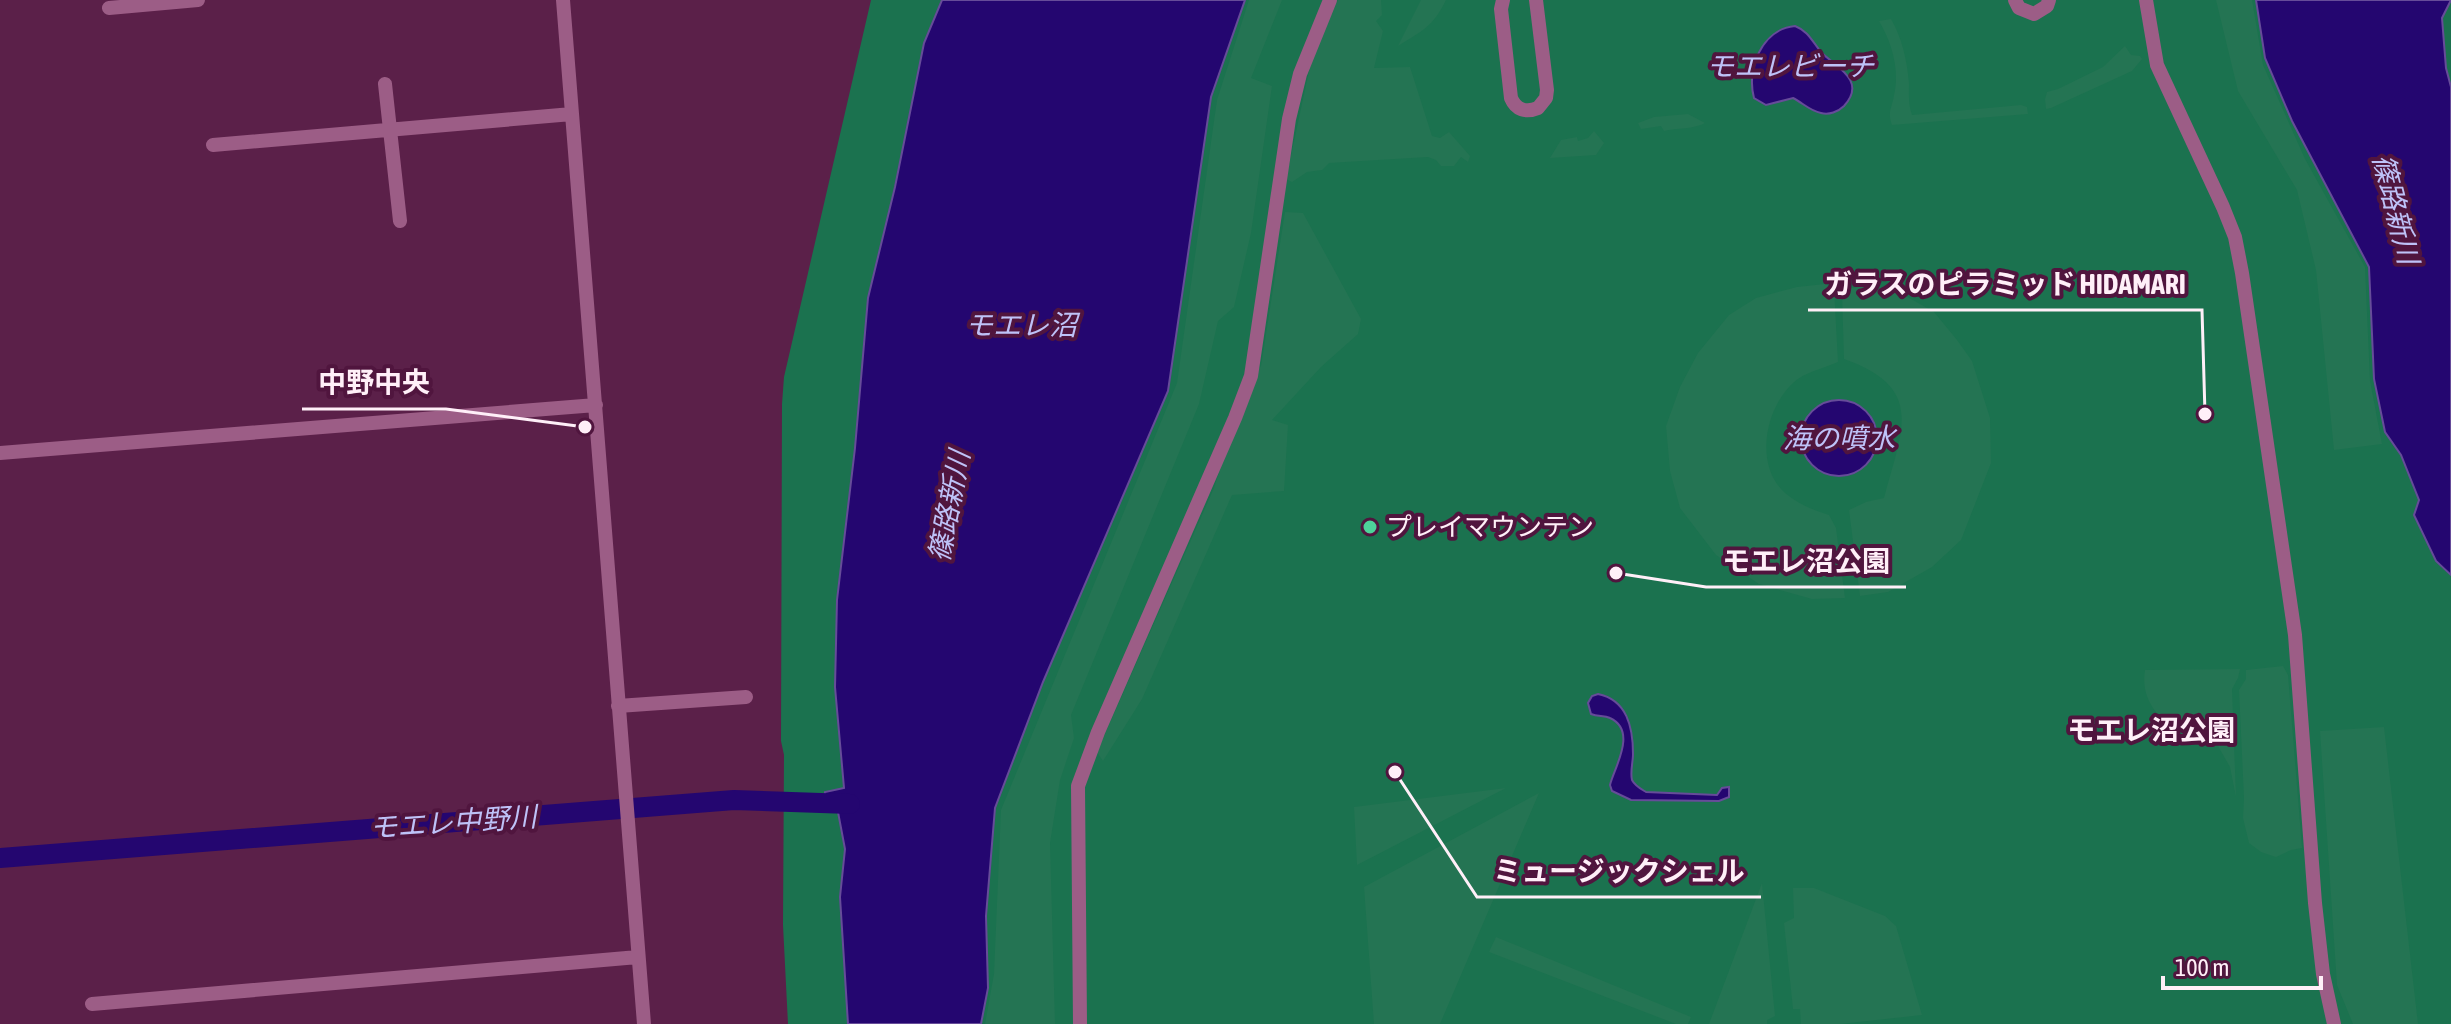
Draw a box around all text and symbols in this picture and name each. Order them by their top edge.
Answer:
water label: モエレビーチ [1706,50,1875,82]
water label: 篠路新川 [2367,151,2426,270]
callout: ガラスのピラミッド HIDAMARI [1808,258,2202,310]
text: ガラスのピラミッド HIDAMARI [1824,268,2186,300]
water label: モエレ沼 [965,309,1081,341]
callout: 中野中央 [302,357,446,409]
text: 中野中央 [318,366,430,398]
water label: 海の噴水 [1783,422,1898,454]
water label: 篠路新川 [923,445,976,564]
place label: プレイマウンテン [1386,512,1594,542]
marker: プレイマウンテン [1361,518,1379,536]
callout: モエレ沼公園 [1706,535,1906,587]
text: モエレ沼公園 [1722,545,1890,577]
district label: モエレ沼公園 [2067,714,2235,746]
water label: モエレ中野川 [368,800,541,844]
callout: ミュージックシェル [1477,845,1761,897]
text: ミュージックシェル [1493,855,1745,887]
scale bar [2163,940,2321,990]
text: 100 m [2175,954,2229,981]

